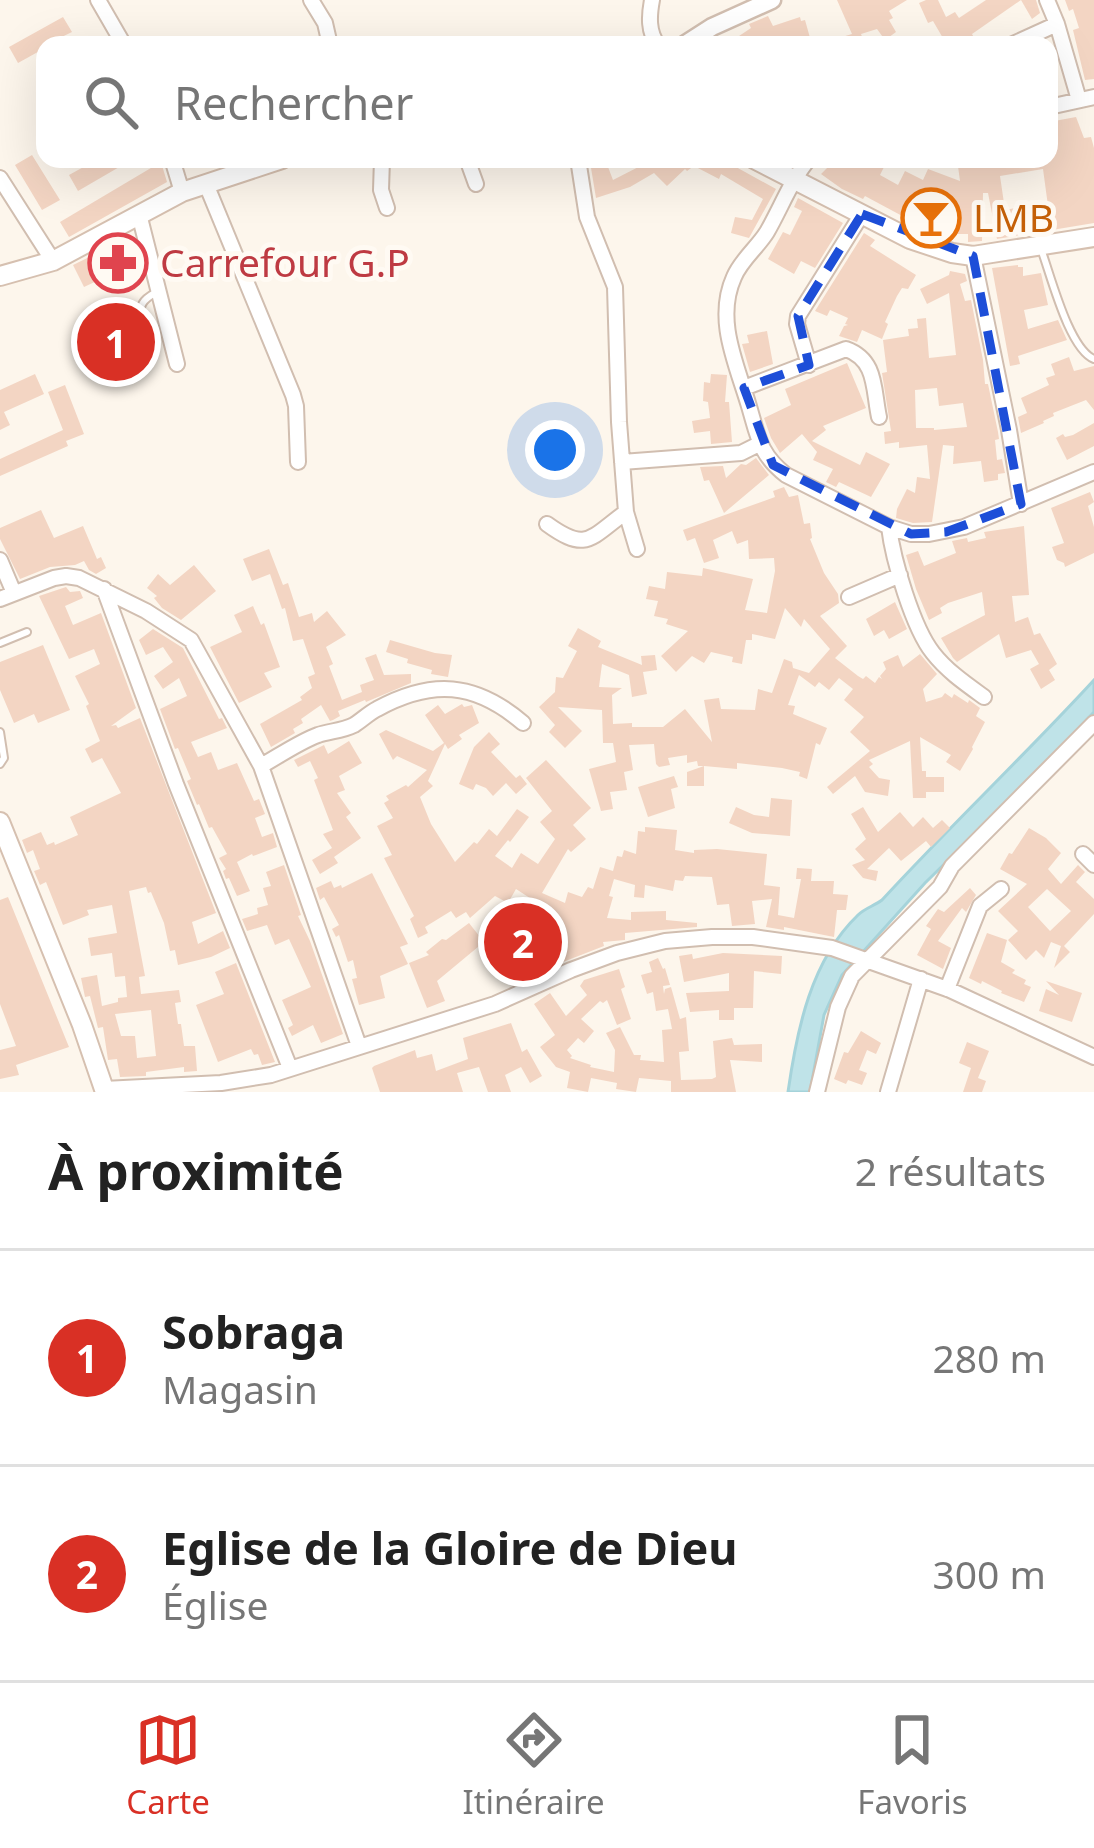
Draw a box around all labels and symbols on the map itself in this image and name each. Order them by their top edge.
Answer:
bar icon: LMB [900,187,962,249]
place label: LMB [973,190,1054,243]
pharmacy icon: Carrefour G.P [87,232,149,294]
place label: Carrefour G.P [160,235,410,288]
pin: 1 [77,297,155,387]
your location [525,420,585,480]
pin: 2 [484,897,562,987]

